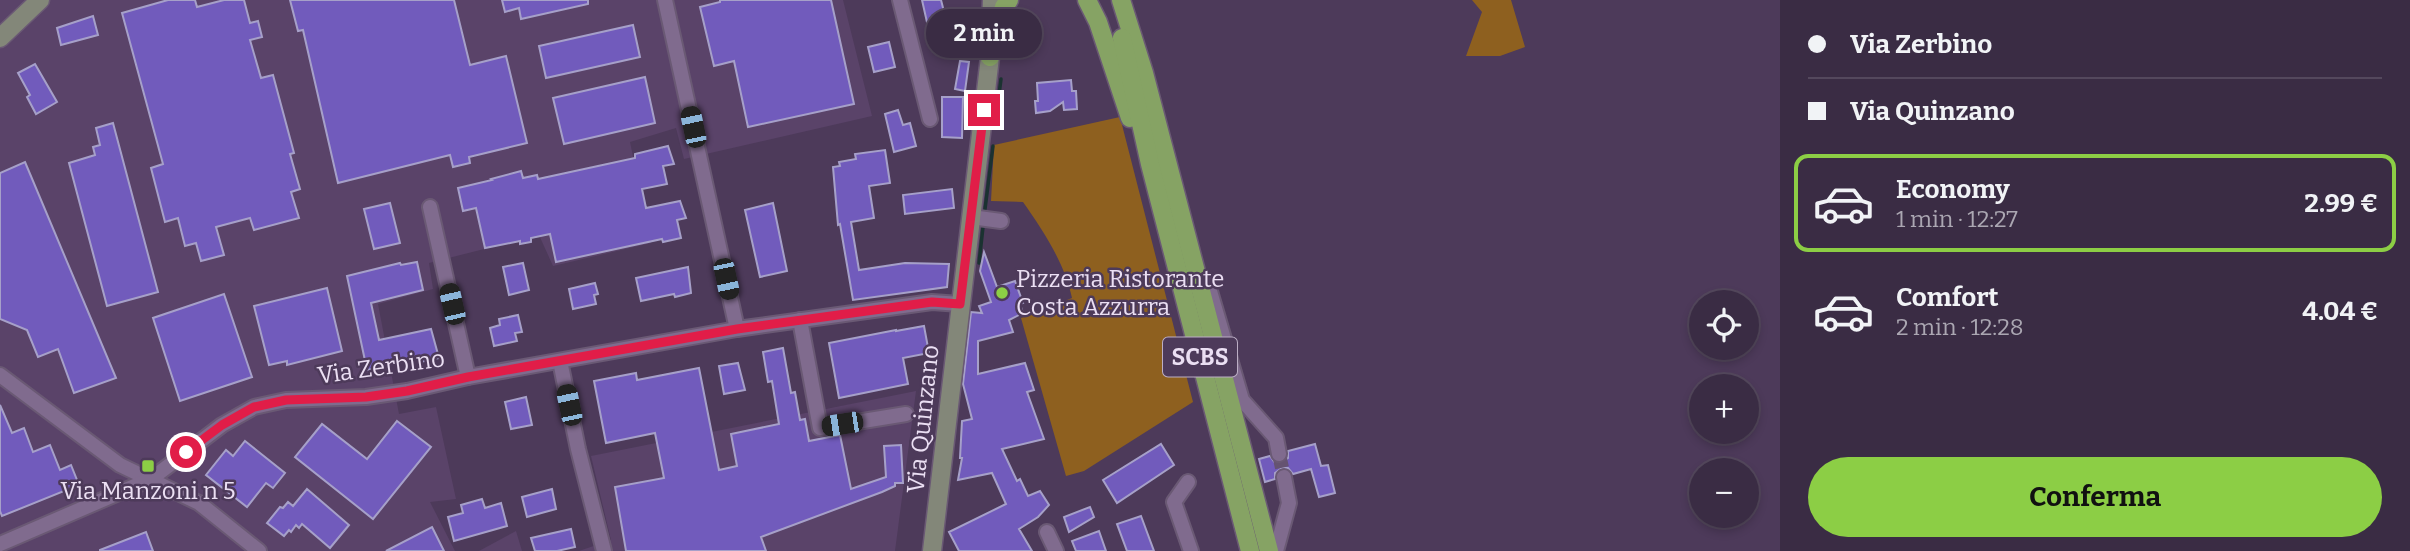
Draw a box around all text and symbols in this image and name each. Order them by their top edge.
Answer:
callout: 2 min [926,8,1042,57]
text: 2 min [953,19,1015,47]
text: Via Zerbino [1850,29,1992,60]
route end [968,94,1000,126]
text: Via Quinzano [1850,96,2015,127]
car [679,104,708,150]
icon: car [1812,172,1875,235]
text: Economy [1896,174,2010,205]
text: 2.99 € [2304,188,2378,219]
text: 1 min · 12:27 [1896,205,2018,233]
car [712,256,741,302]
place label: Pizzeria Ristorante Costa Azzurra [1016,265,1224,321]
icon: car [1812,280,1875,343]
car [438,281,467,327]
text: Comfort [1896,282,1999,313]
marker: Pizzeria Ristorante Costa Azzurra [994,285,1010,301]
map controls [1689,290,1759,528]
button: locate [1689,290,1759,360]
text: 4.04 € [2302,296,2378,327]
text: 2 min · 12:28 [1896,313,2024,341]
road number: SCBS [1163,338,1237,376]
street label: Via Quinzano [901,343,945,495]
street label: Via Zerbino [316,344,446,390]
button: + [1689,374,1759,444]
car [555,382,584,428]
car [820,410,865,438]
route start [170,436,202,468]
button: Conferma [1808,457,2382,537]
marker: Via Manzoni n 5 [140,458,156,474]
button: − [1689,458,1759,528]
place label: Via Manzoni n 5 [61,477,235,505]

